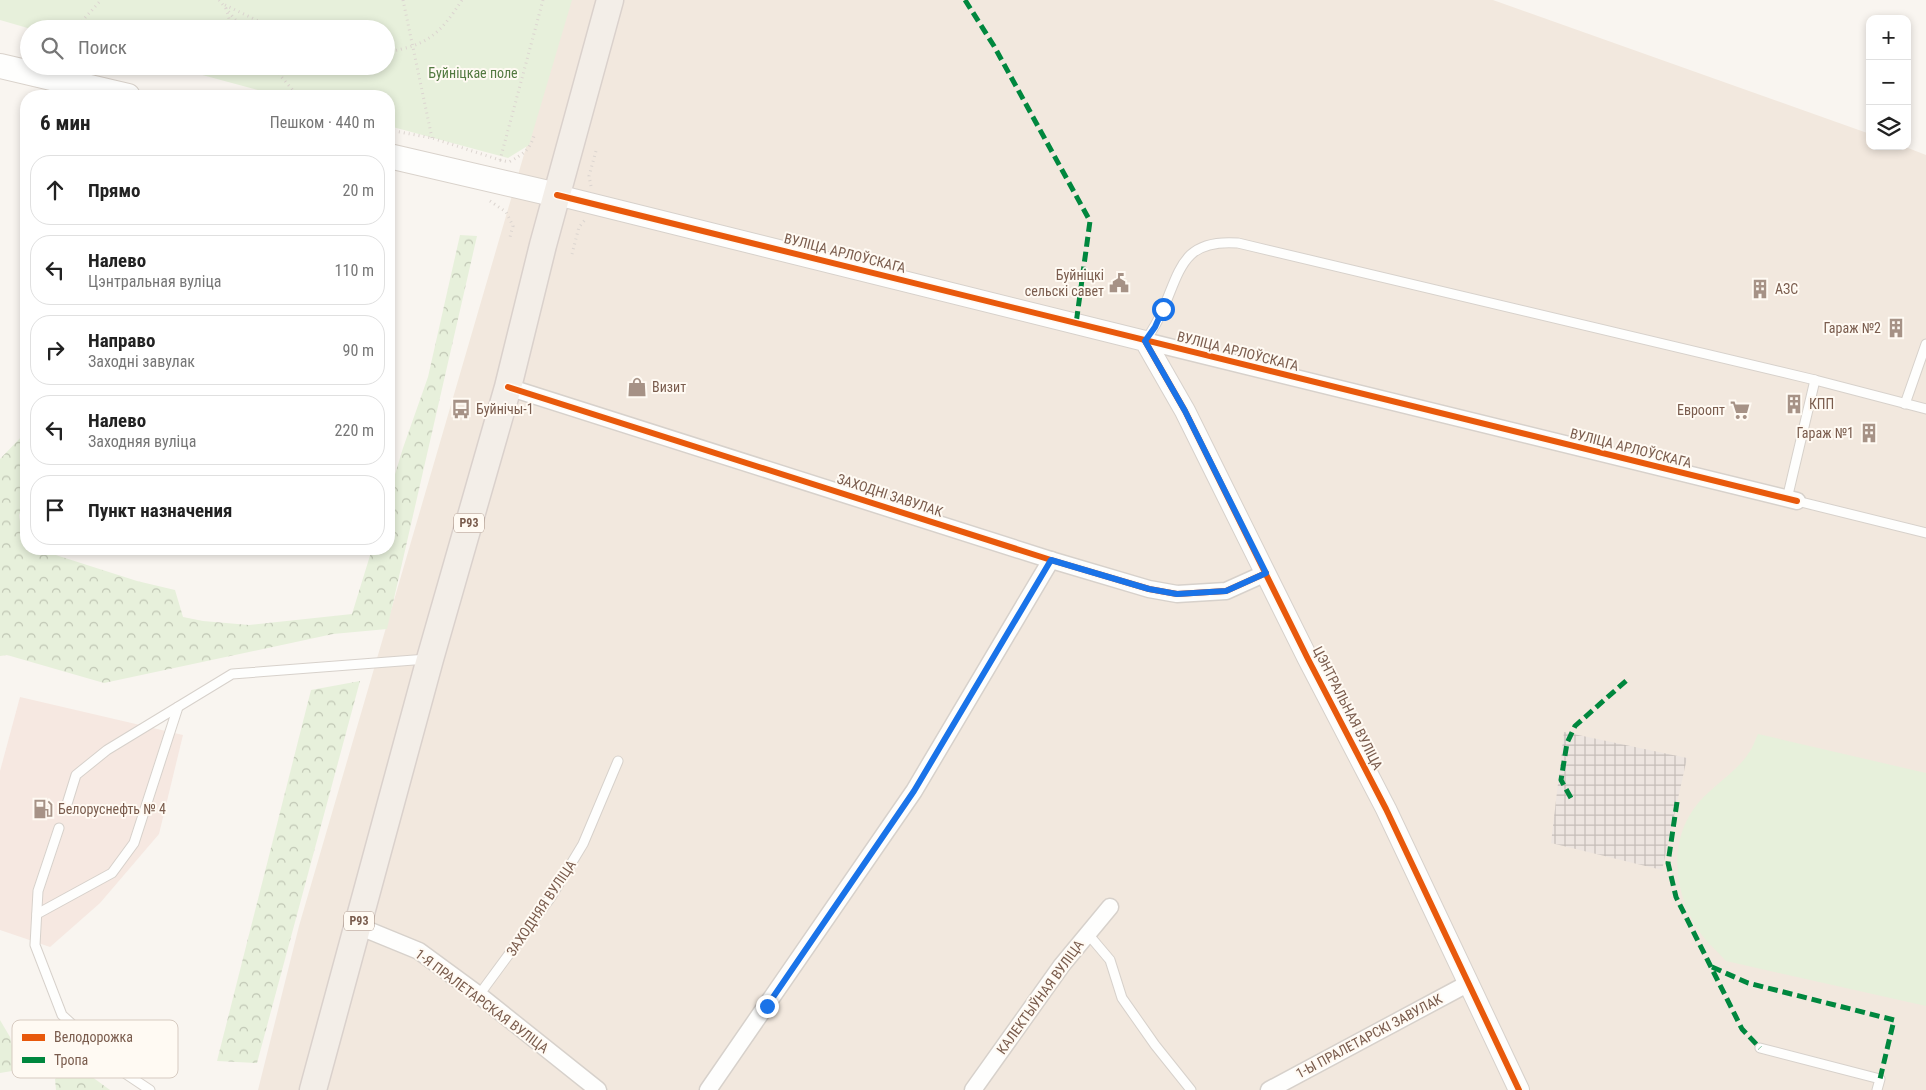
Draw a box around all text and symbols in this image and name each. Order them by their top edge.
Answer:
map controls [1866,15,1911,150]
button: + [1866,15,1911,60]
search box [20,20,395,75]
icon: search [38,34,66,62]
text: Поиск [78,36,127,59]
button: − [1866,60,1911,105]
park label: Буйніцкае поле [428,65,518,81]
button: layers [1866,105,1911,150]
text: 6 мин [40,111,90,135]
text: Пешком · 440 m [270,113,375,132]
icon: ahead [41,176,69,204]
text: Прямо [88,179,141,202]
text: 20 m [342,181,374,200]
street label: ВУЛІЦА АРЛОЎСКАГА [783,229,908,276]
text: Налево [88,249,146,272]
icon: left [41,256,69,284]
text: 110 m [335,261,374,280]
place label: Буйніцкі сельскі савет [1025,267,1104,299]
text: Цэнтральная вуліца [88,272,222,291]
public building icon: Буйніцкі сельскі савет [1108,272,1130,294]
building icon: АЗС [1749,278,1771,300]
place label: АЗС [1775,281,1798,297]
route start [1152,298,1175,321]
building icon: Гараж №2 [1885,317,1907,339]
place label: Гараж №2 [1823,320,1881,336]
street label: ВУЛІЦА АРЛОЎСКАГА [1176,327,1301,374]
text: Направо [88,329,155,352]
icon: right [41,336,69,364]
text: 90 m [342,341,374,360]
text: Заходні завулак [88,352,195,371]
shop icon: Визит [626,376,648,398]
place label: Визит [652,379,686,395]
building icon: КПП [1783,393,1805,415]
place label: КПП [1809,396,1834,412]
bus stop icon: Буйнічы-1 [450,398,472,420]
supermarket icon: Евроопт [1729,399,1751,421]
place label: Буйнічы-1 [476,401,534,417]
place label: Евроопт [1677,402,1725,418]
text: Налево [88,409,146,432]
icon: left [41,416,69,444]
text: 220 m [335,421,374,440]
building icon: Гараж №1 [1858,422,1880,444]
street label: ВУЛІЦА АРЛОЎСКАГА [1569,424,1694,471]
place label: Гараж №1 [1796,425,1854,441]
text: Заходняя вуліца [88,432,196,451]
street label: ЗАХОДНІ ЗАВУЛАК [835,470,945,520]
icon: arrive [41,496,69,524]
text: Пункт назначения [88,499,232,522]
road number: Р93 [454,514,484,532]
street label: ЦЭНТРАЛЬНАЯ ВУЛІЦА [1310,644,1386,772]
fuel station icon: Белоруснефть № 4 [32,798,54,820]
place label: Белоруснефть № 4 [58,801,166,817]
street label: ЗАХОДНЯЯ ВУЛІЦА [503,857,579,959]
road number: Р93 [344,911,374,930]
street label: КАЛЕКТЫЎНАЯ ВУЛІЦА [992,936,1087,1057]
street label: 1-Я ПРАЛЕТАРСКАЯ ВУЛІЦА [412,946,552,1056]
street label: 1-Ы ПРАЛЕТАРСКІ ЗАВУЛАК [1293,990,1445,1081]
route end [756,995,779,1018]
legend [12,1020,178,1078]
text: Велодорожка [54,1029,133,1045]
text: Тропа [54,1052,88,1068]

